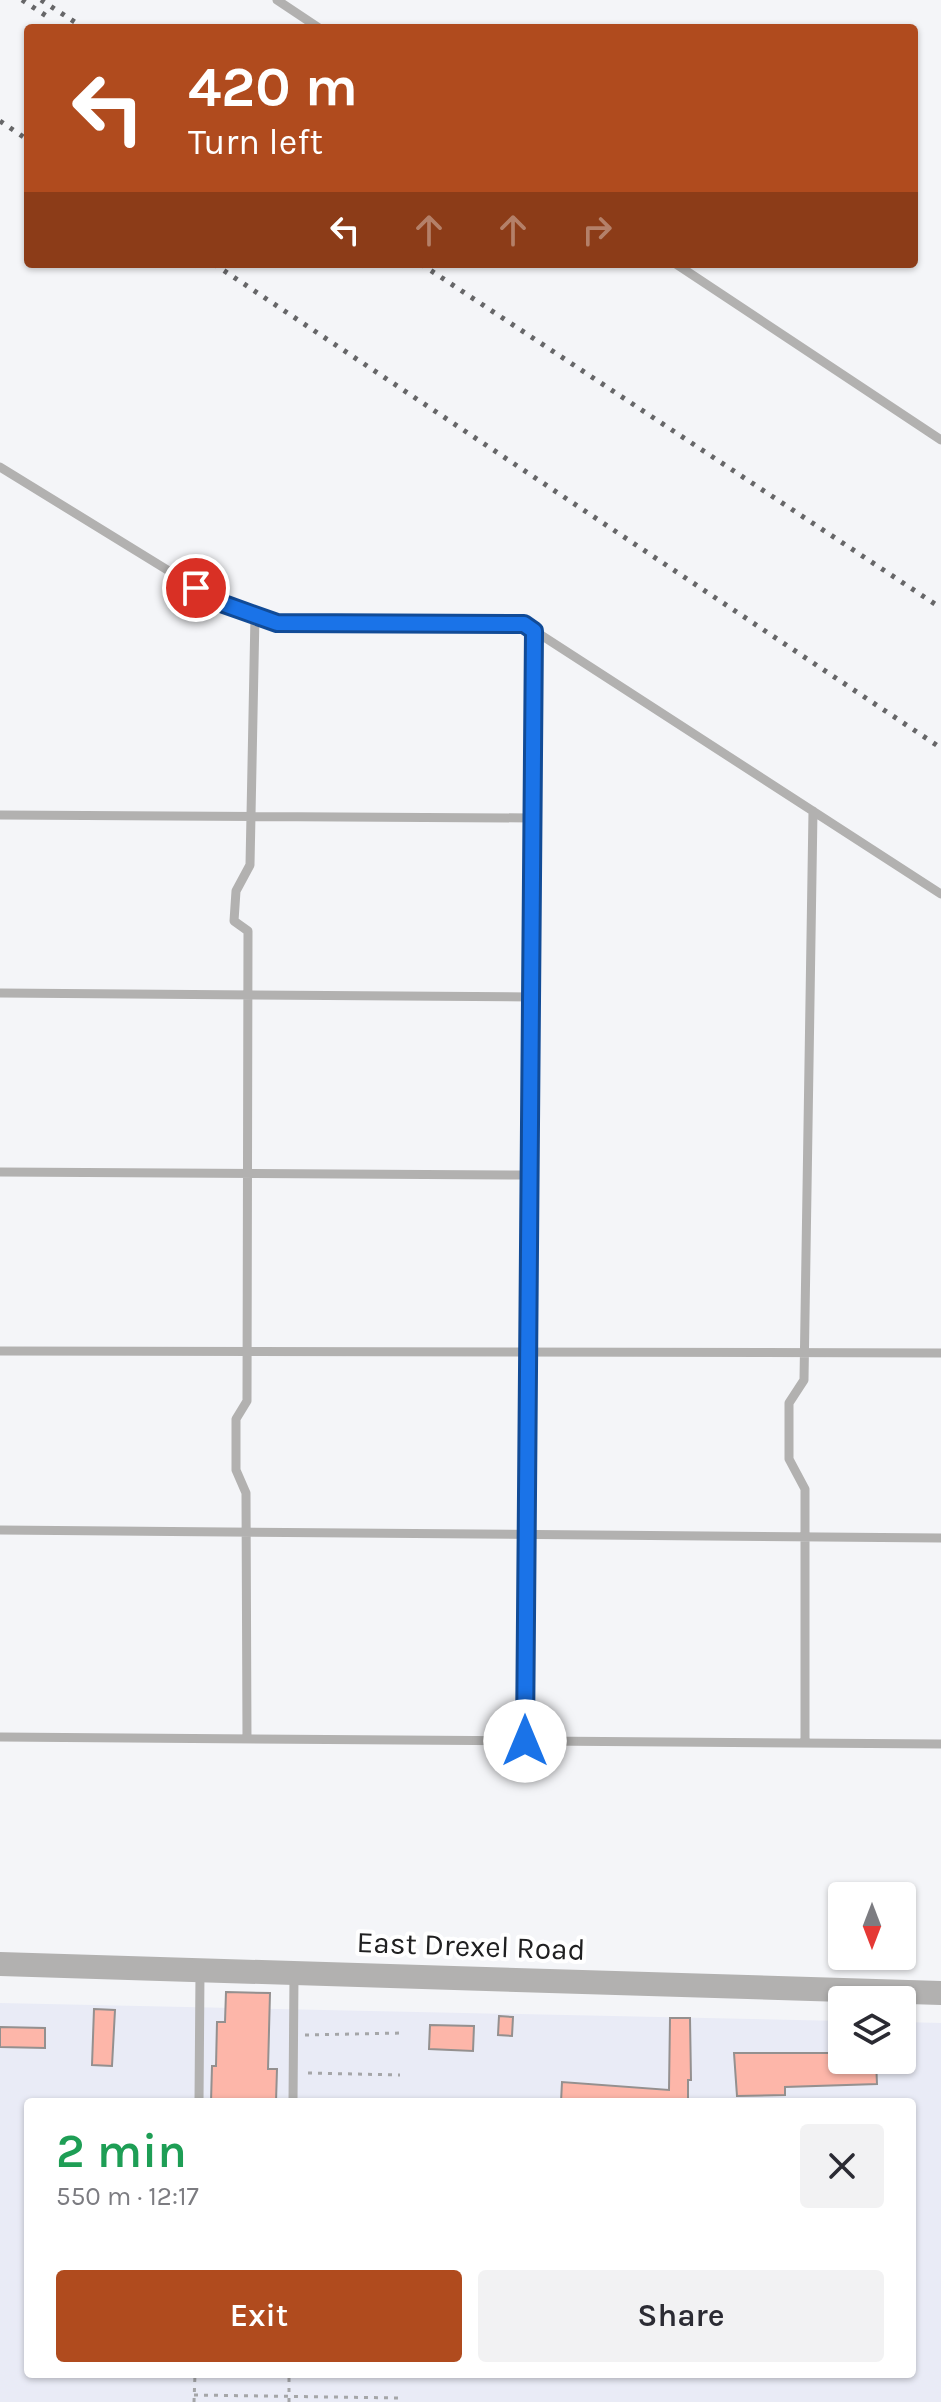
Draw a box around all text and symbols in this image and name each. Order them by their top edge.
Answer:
text: 420 m [188,54,358,119]
icon: left [56,56,160,160]
text: Turn left [188,121,323,163]
icon: left [323,208,367,252]
icon: ahead [407,208,451,252]
icon: ahead [491,208,535,252]
icon: right [575,208,619,252]
pin [162,554,230,622]
icon: arrive [174,566,218,610]
position arrow [483,1699,567,1783]
north arrow [828,1882,916,1970]
map controls [828,1882,916,2074]
street label: East Drexel Road [356,1924,586,1968]
button: layers [828,1986,916,2074]
text: 2 min [56,2123,187,2179]
button: close [800,2124,884,2208]
text: 550 m · 12:17 [56,2181,199,2212]
button: Exit [56,2270,462,2362]
button: Share [478,2270,884,2362]

